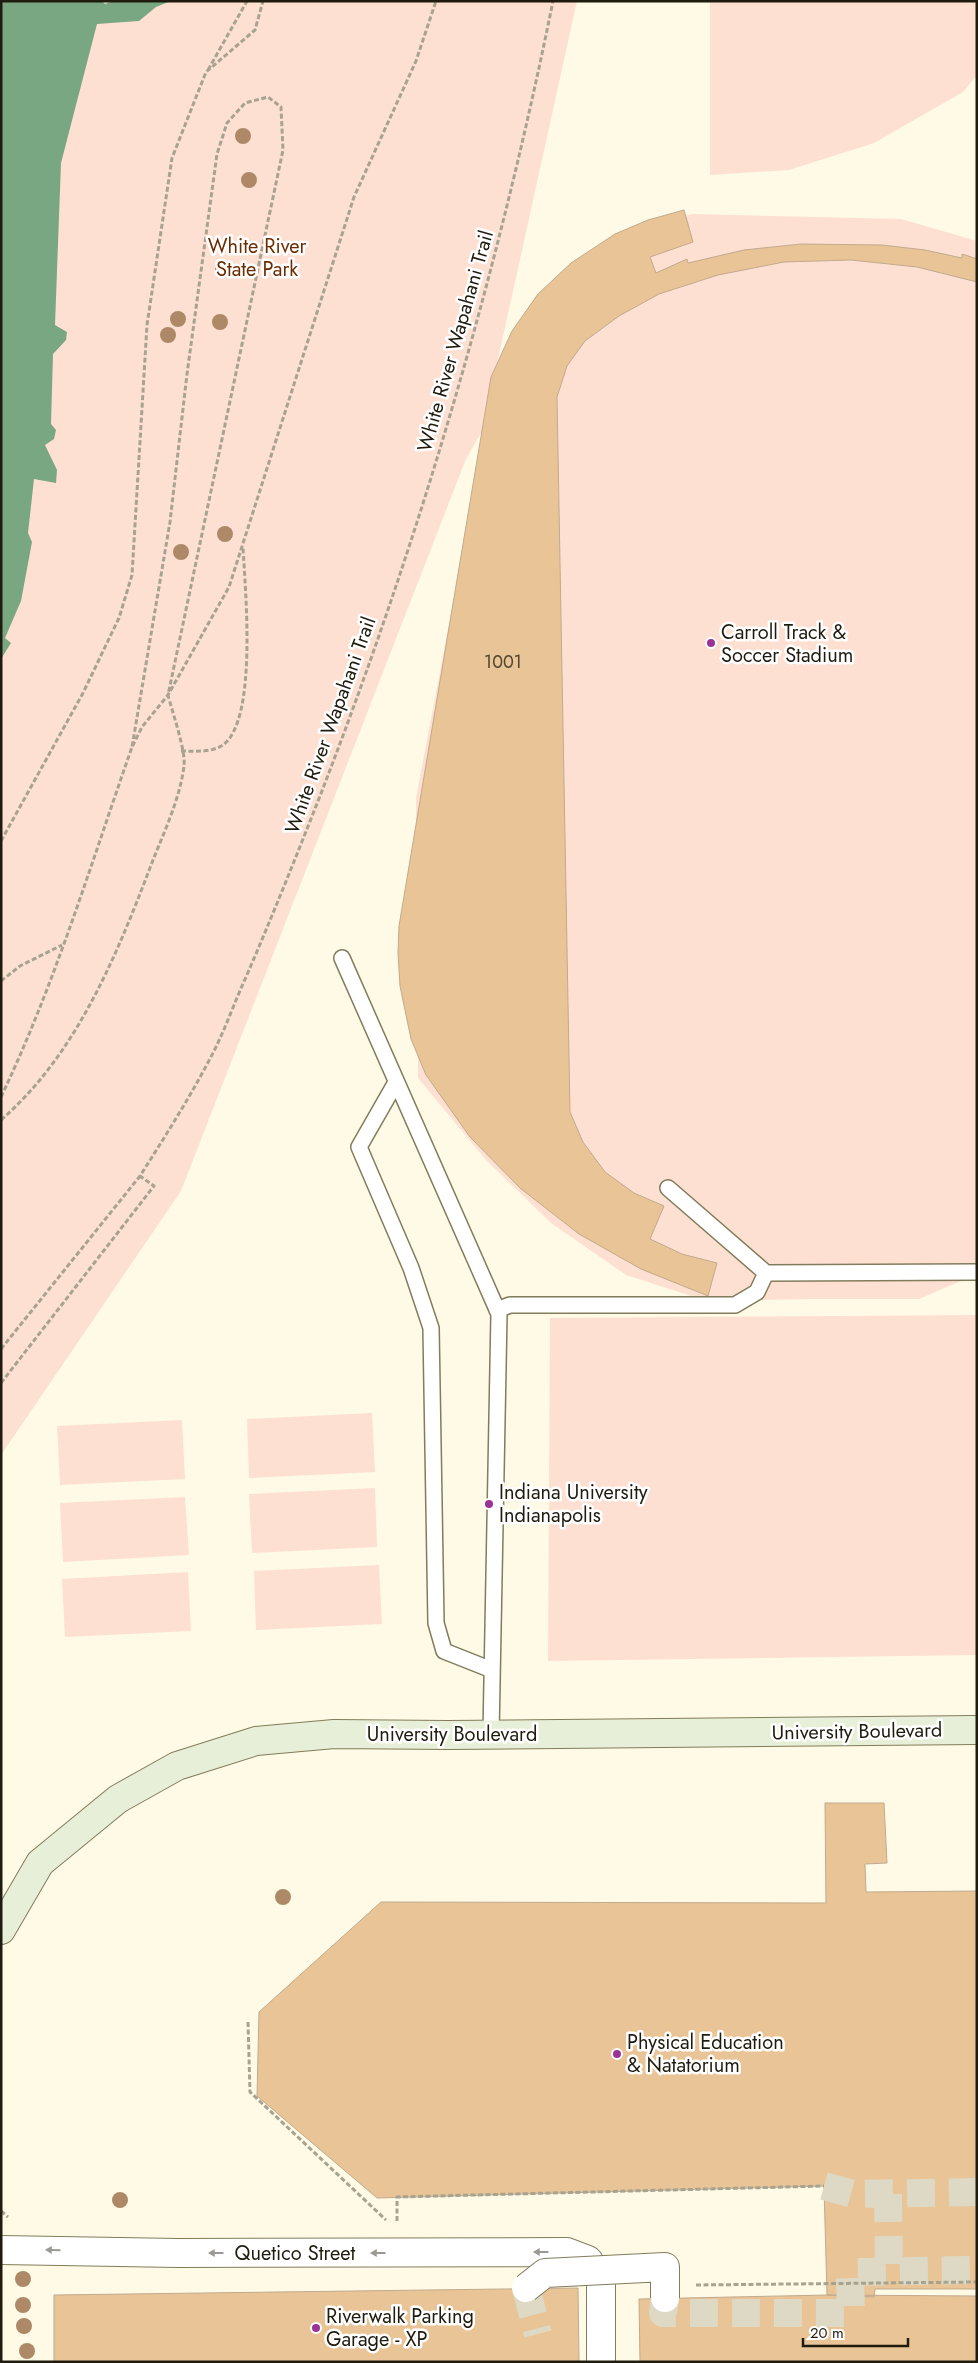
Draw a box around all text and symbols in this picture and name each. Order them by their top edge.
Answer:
street label: White River Wapahani Trail [410,227,501,455]
park label: White River State Park [208,232,306,284]
street label: White River Wapahani Trail [278,613,383,838]
place label: Carroll Track & Soccer Stadium [721,618,853,670]
marker: Carroll Track & Soccer Stadium [705,637,717,649]
house number: 1001 [484,649,522,675]
place label: Indiana University Indianapolis [499,1478,648,1530]
marker: Indiana University Indianapolis [483,1498,495,1510]
street label: University Boulevard [771,1716,943,1747]
street label: University Boulevard [367,1720,537,1749]
place label: Physical Education & Natatorium [627,2028,784,2080]
marker: Physical Education & Natatorium [611,2048,623,2060]
street label: Quetico Street [235,2239,356,2268]
one-way arrow [45,2246,61,2254]
one-way arrow [533,2248,549,2256]
one-way arrow [208,2249,224,2257]
one-way arrow [370,2249,386,2257]
place label: Riverwalk Parking Garage - XP [326,2302,474,2354]
scale bar [803,2316,908,2348]
marker: Riverwalk Parking Garage - XP [310,2322,322,2334]
text: 20 m [810,2322,844,2344]

